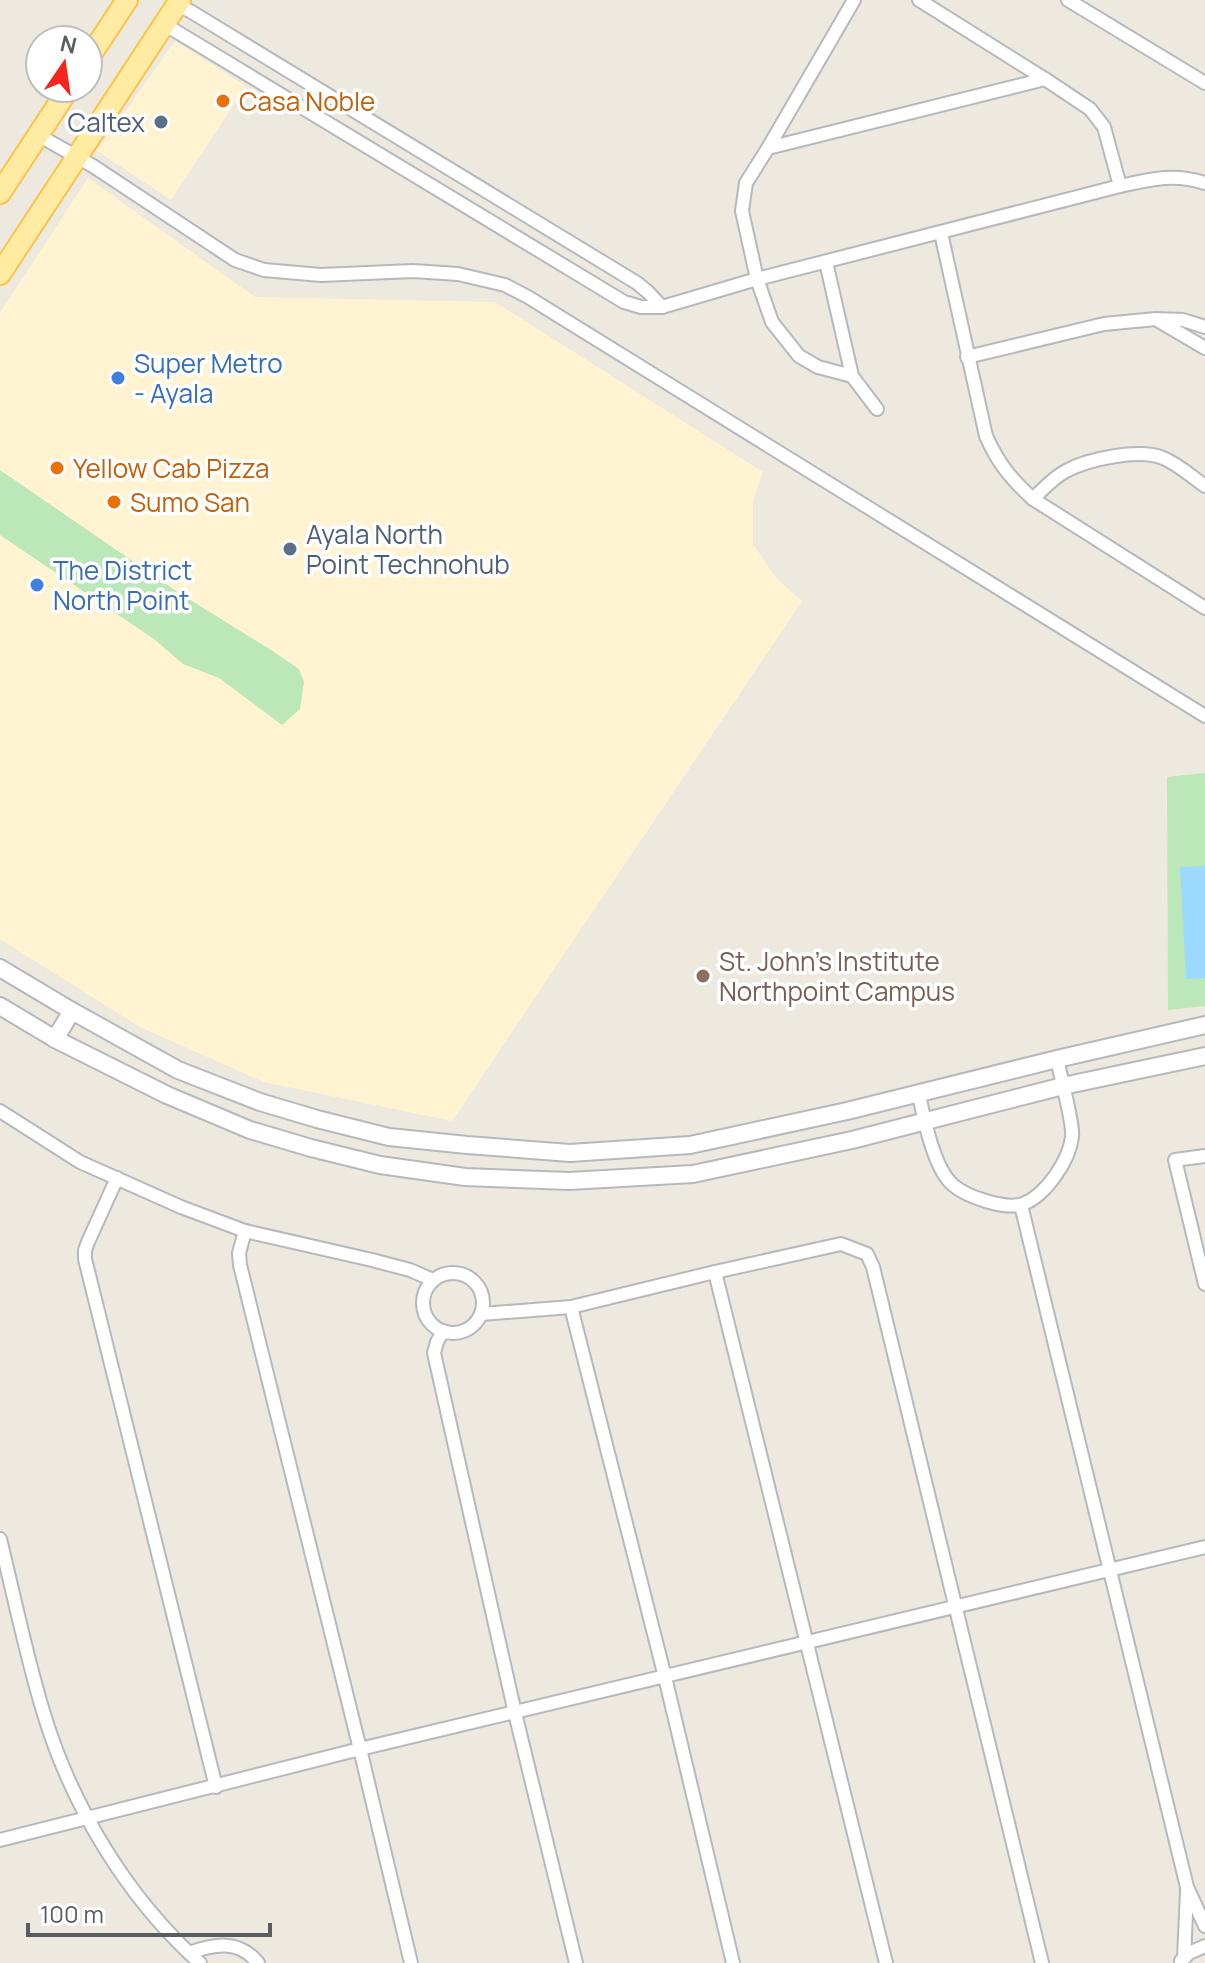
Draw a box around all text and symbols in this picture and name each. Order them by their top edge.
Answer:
north arrow [24,24,104,104]
text: N [57,28,80,61]
place label: Casa Noble [239,83,375,119]
marker: Casa Noble [214,92,232,110]
place label: Caltex [68,104,145,140]
marker: Caltex [152,113,170,131]
place label: Super Metro - Ayala [134,345,283,411]
marker: Super Metro - Ayala [109,369,127,387]
place label: Yellow Cab Pizza [73,450,269,486]
marker: Yellow Cab Pizza [48,459,66,477]
place label: Sumo San [130,484,250,520]
marker: Sumo San [105,493,123,511]
place label: Ayala North Point Technohub [306,516,510,582]
marker: Ayala North Point Technohub [281,540,299,558]
place label: The District North Point [53,552,192,618]
marker: The District North Point [28,576,46,594]
place label: St. John's Institute Northpoint Campus [719,943,955,1009]
marker: St. John's Institute Northpoint Campus [694,967,712,985]
scale bar [28,1887,270,1937]
text: 100 m [40,1897,104,1930]

